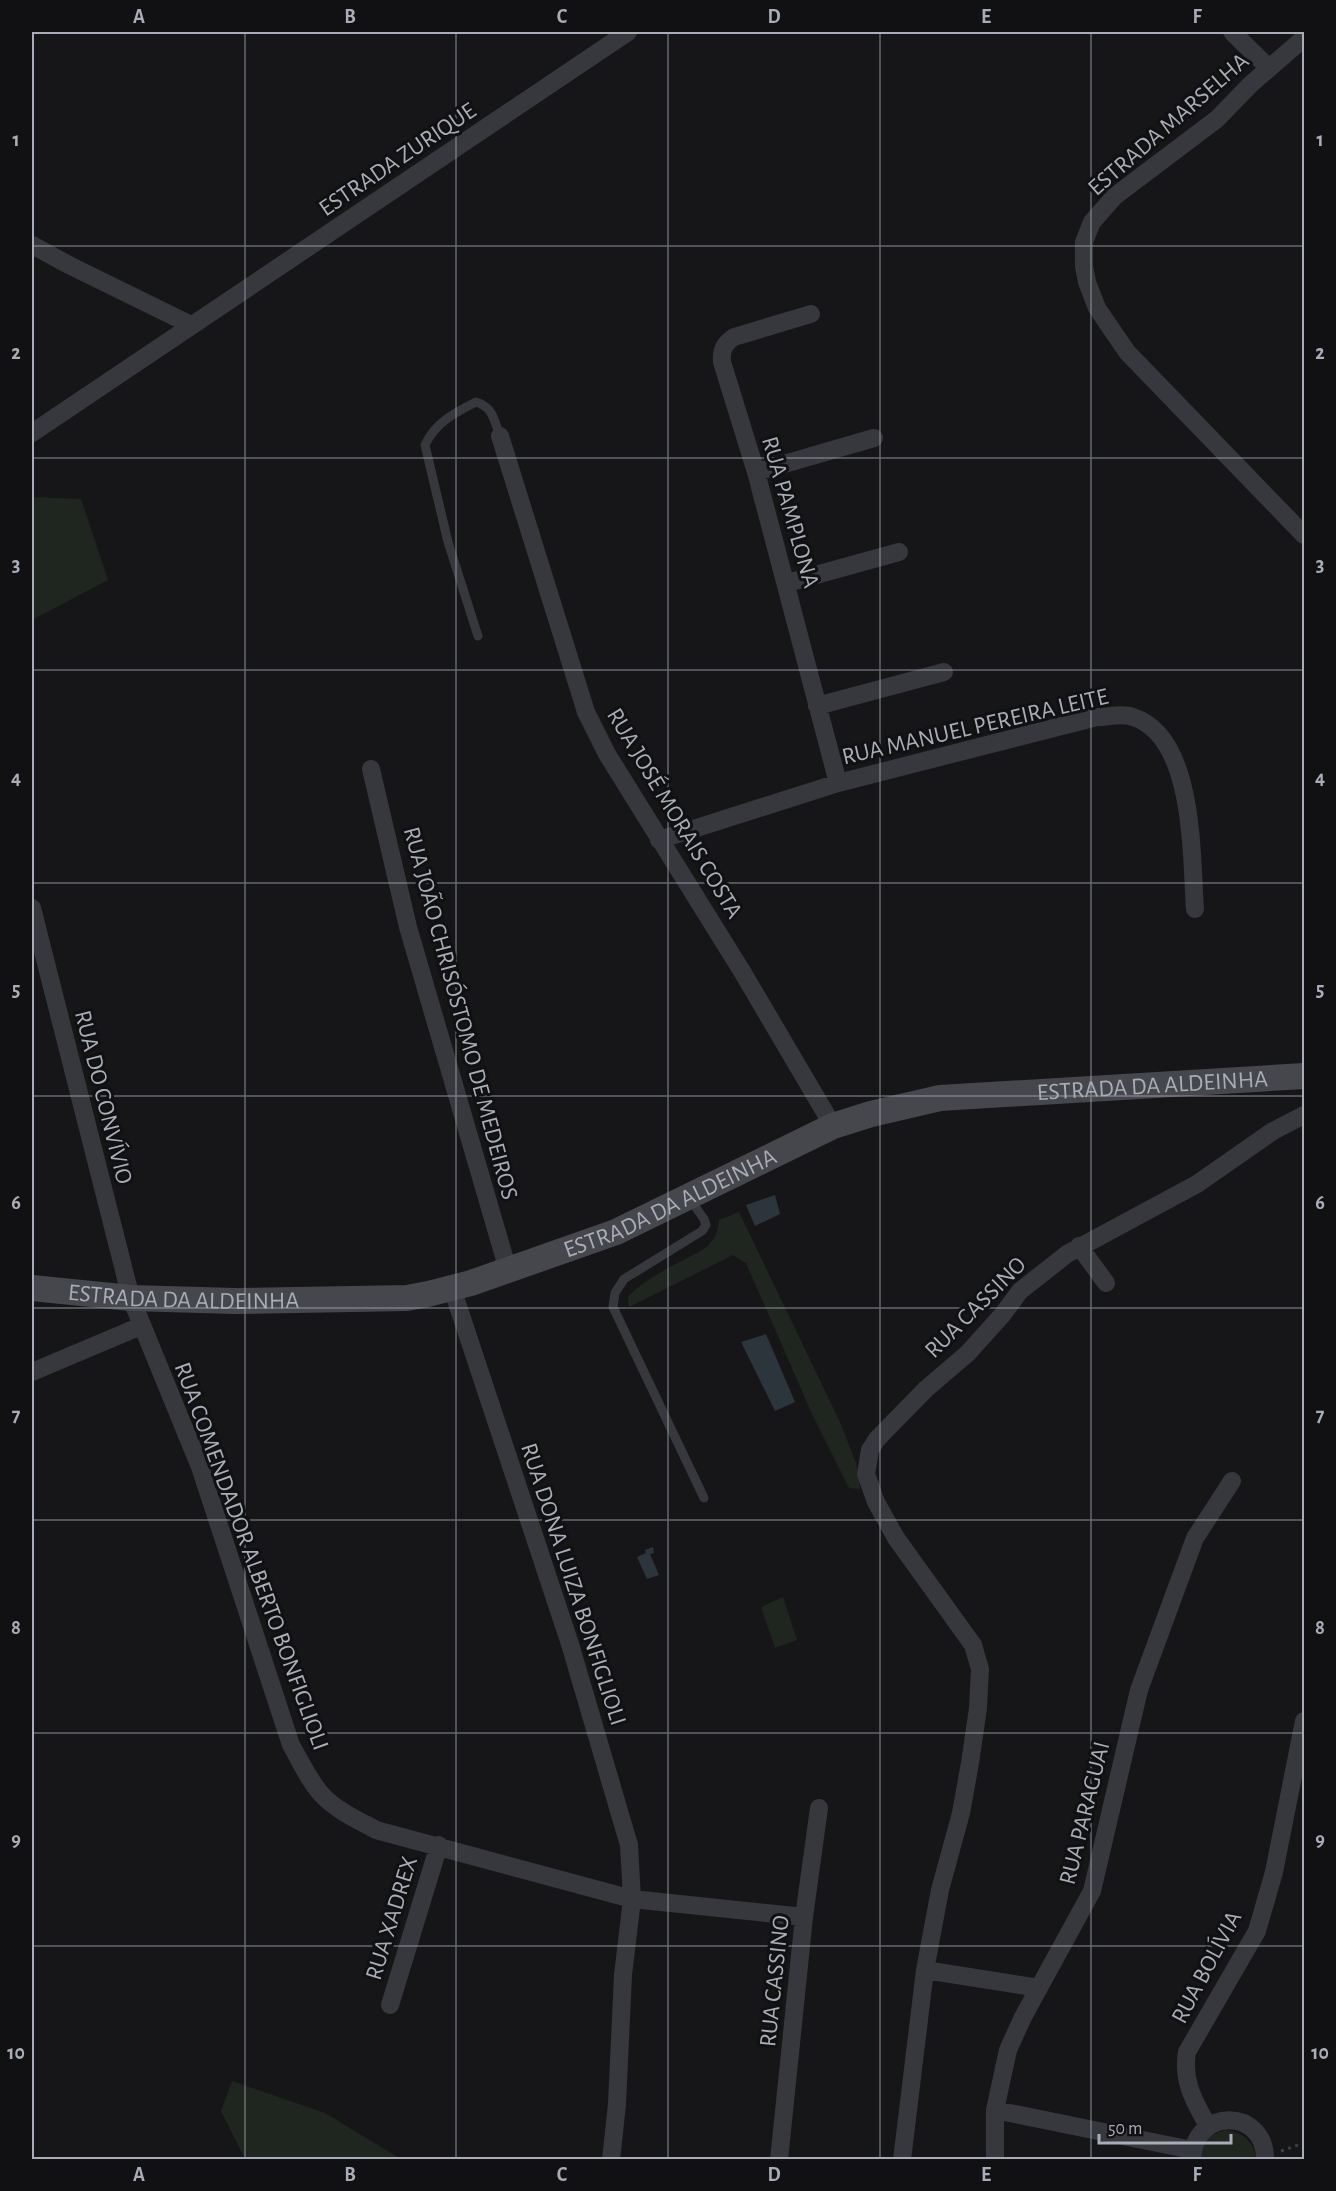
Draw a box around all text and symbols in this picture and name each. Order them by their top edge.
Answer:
text: A [133,7,145,27]
text: B [344,7,356,27]
text: C [557,7,568,27]
text: D [767,7,781,27]
text: E [981,7,991,27]
text: F [1192,7,1202,27]
street label: ESTRADA MARSELHA [1084,49,1254,201]
street label: ESTRADA ZURIQUE [315,98,481,221]
text: 1 [12,130,20,150]
text: 1 [1316,130,1324,150]
text: 2 [11,343,21,363]
text: 2 [1315,343,1325,363]
street label: RUA PAMPLONA [757,434,823,591]
text: 3 [12,555,20,575]
text: 3 [1316,555,1324,575]
street label: RUA MANUEL PEREIRA LEITE [840,685,1111,769]
street label: RUA JOSÉ MORAIS COSTA [602,703,748,923]
text: 4 [11,768,21,788]
text: 4 [1315,768,1325,788]
street label: RUA JOÃO CHRISÓSTOMO DE MEDEIROS [399,824,523,1202]
text: 5 [12,980,20,1000]
text: 5 [1316,980,1324,1000]
street label: RUA DO CONVÍVIO [70,1007,138,1187]
street label: ESTRADA DA ALDEINHA [1036,1067,1269,1105]
street label: ESTRADA DA ALDEINHA [561,1144,781,1262]
text: 6 [11,1193,21,1213]
text: 6 [1315,1193,1325,1213]
street label: RUA CASSINO [921,1253,1031,1363]
street label: ESTRADA DA ALDEINHA [67,1281,300,1314]
street label: RUA COMENDADOR ALBERTO BONFIGLIOLI [170,1359,333,1753]
text: 7 [12,1405,21,1425]
text: 7 [1316,1405,1325,1425]
street label: RUA DONA LUIZA BONFIGLIOLI [516,1440,630,1728]
text: 8 [11,1618,21,1638]
text: 8 [1315,1618,1325,1638]
street label: RUA PARAGUAI [1056,1739,1114,1887]
text: 9 [11,1830,21,1850]
text: 9 [1315,1830,1325,1850]
street label: RUA XADREX [362,1854,422,1983]
street label: RUA BOLÍVIA [1166,1906,1246,2028]
street label: RUA CASSINO [756,1914,794,2048]
text: 10 [7,2043,25,2063]
text: 10 [1311,2043,1329,2063]
scale bar [1099,2107,1231,2145]
text: 50 m [1108,2120,1142,2138]
text: A [133,2165,145,2185]
text: B [344,2165,356,2185]
text: C [557,2165,568,2185]
text: D [767,2165,781,2185]
text: E [981,2165,991,2185]
text: F [1192,2165,1202,2185]

